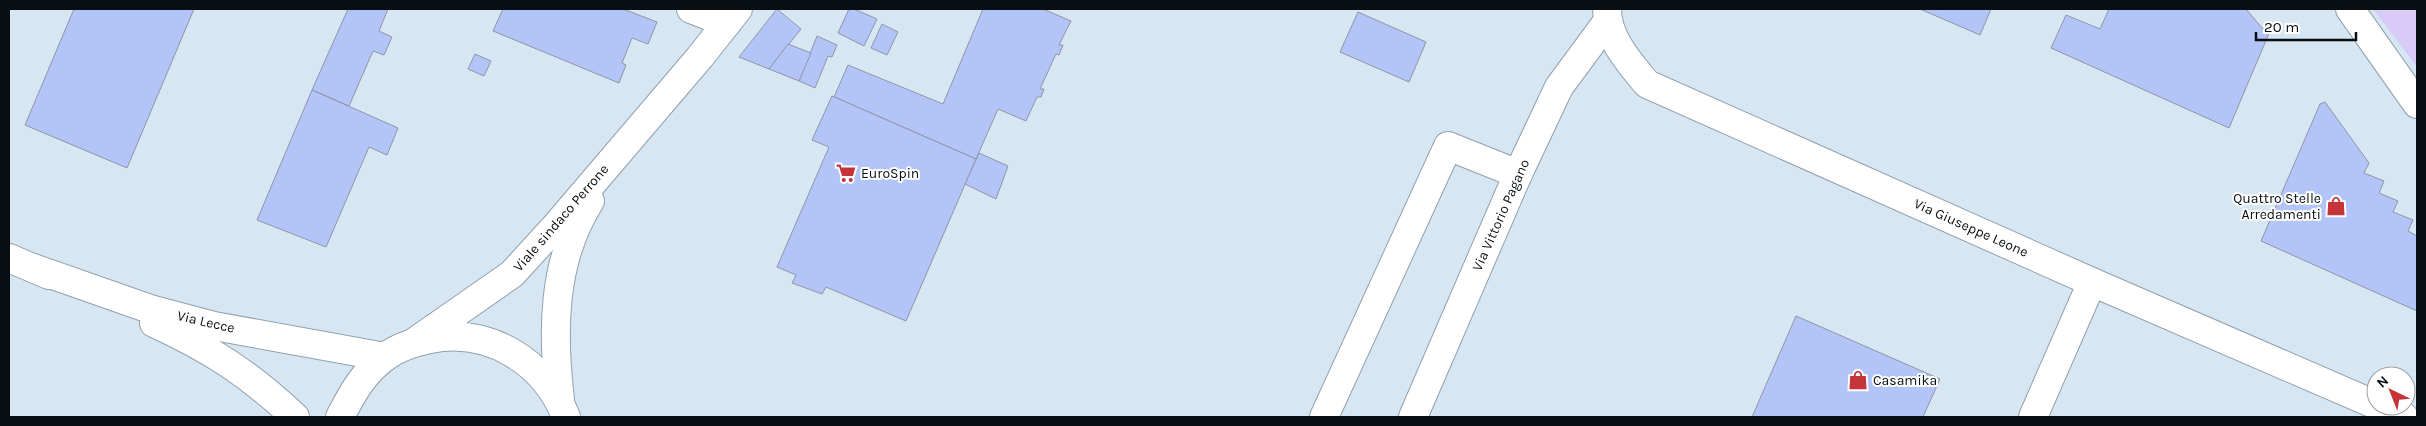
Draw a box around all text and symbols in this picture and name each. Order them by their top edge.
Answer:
scale bar [2256,10,2356,42]
text: 20 m [2264,18,2299,36]
street label: Via Vittorio Pagano [1469,156,1533,274]
street label: Viale sindaco Perrone [510,161,612,275]
supermarket icon: EuroSpin [835,162,857,184]
place label: EuroSpin [861,165,919,182]
place label: Quattro Stelle Arredamenti [2233,190,2321,223]
street label: Via Giuseppe Leone [1911,195,2031,261]
shop icon: Quattro Stelle Arredamenti [2325,195,2347,217]
street label: Via Lecce [176,307,236,337]
north arrow [2366,366,2416,416]
shop icon: Casamika [1847,369,1869,391]
place label: Casamika [1873,372,1937,389]
text: N [2373,372,2392,392]

